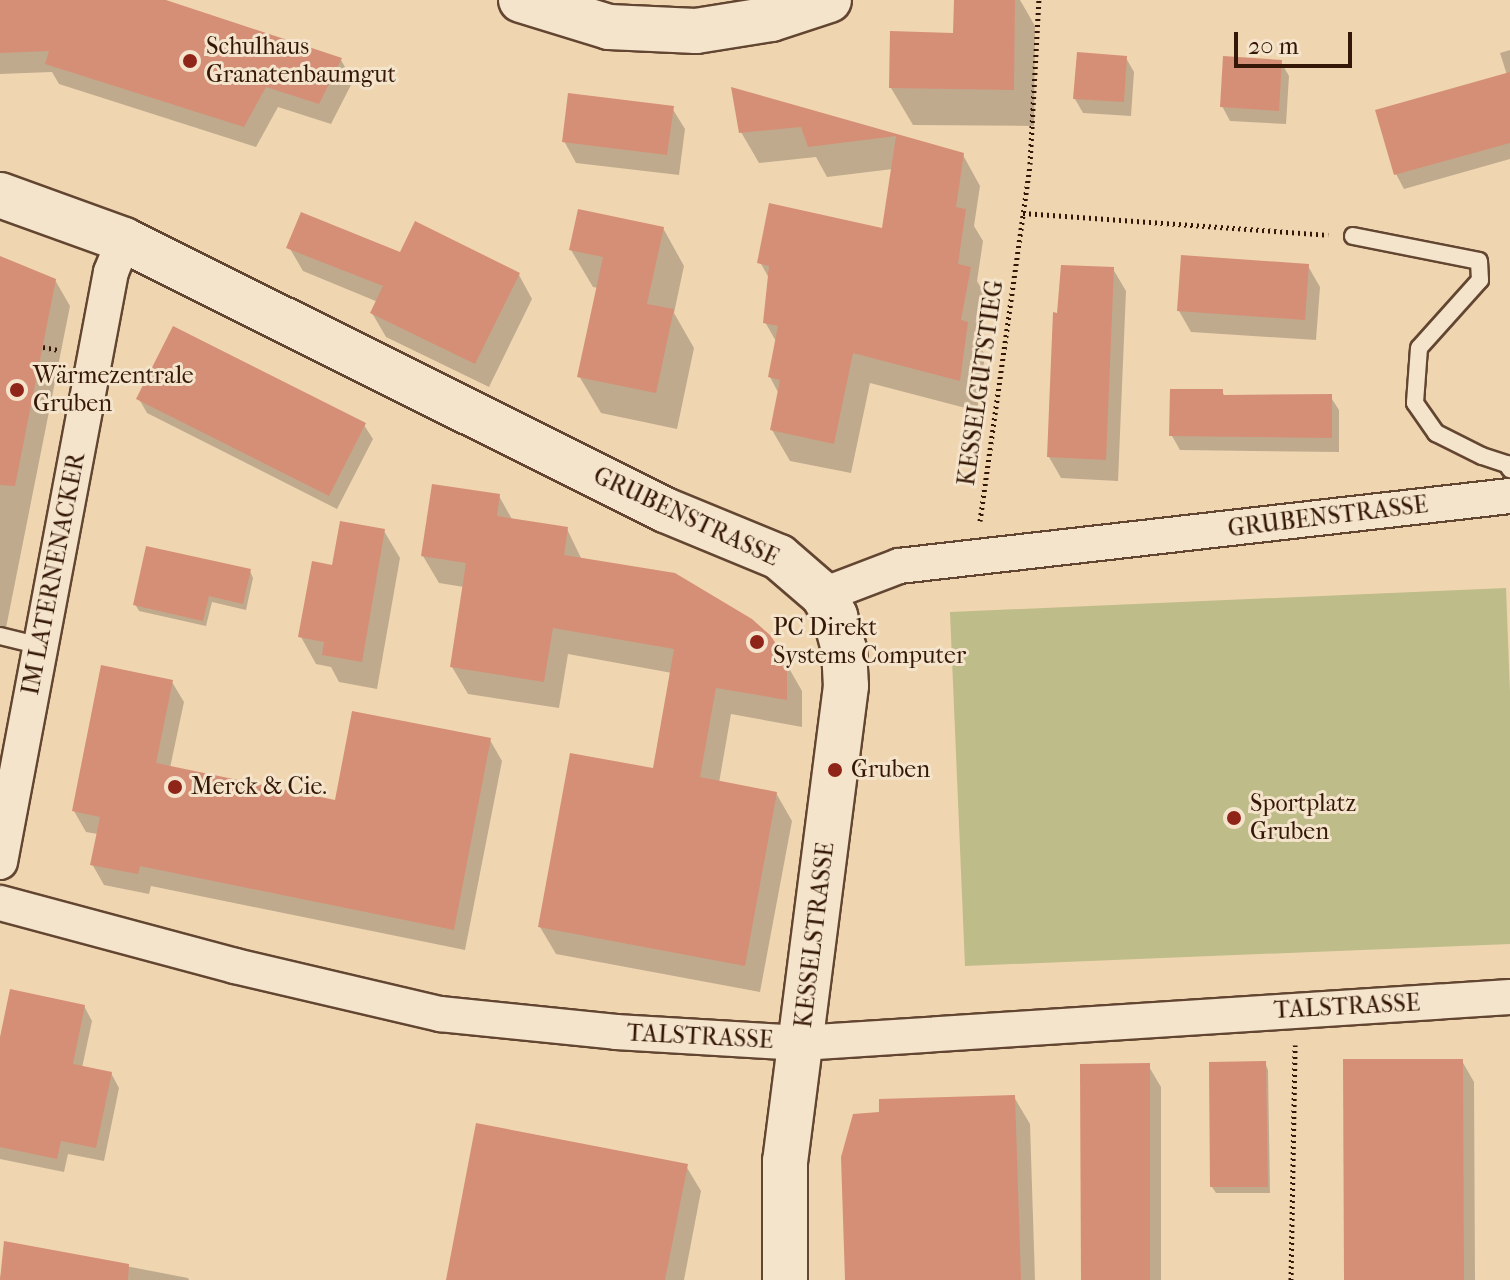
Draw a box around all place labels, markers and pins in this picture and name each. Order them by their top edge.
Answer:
place label: Schulhaus Granatenbaumgut [206,33,396,89]
marker: Schulhaus Granatenbaumgut [181,52,199,70]
place label: Wärmezentrale Gruben [33,362,194,418]
marker: Wärmezentrale Gruben [8,381,26,399]
place label: PC Direkt Systems Computer [773,614,966,670]
marker: PC Direkt Systems Computer [748,633,766,651]
place label: Gruben [851,756,930,784]
marker: Gruben [826,761,844,779]
place label: Merck & Cie. [191,773,327,801]
marker: Merck & Cie. [166,778,184,796]
place label: Sportplatz Gruben [1250,790,1356,846]
marker: Sportplatz Gruben [1225,809,1243,827]

